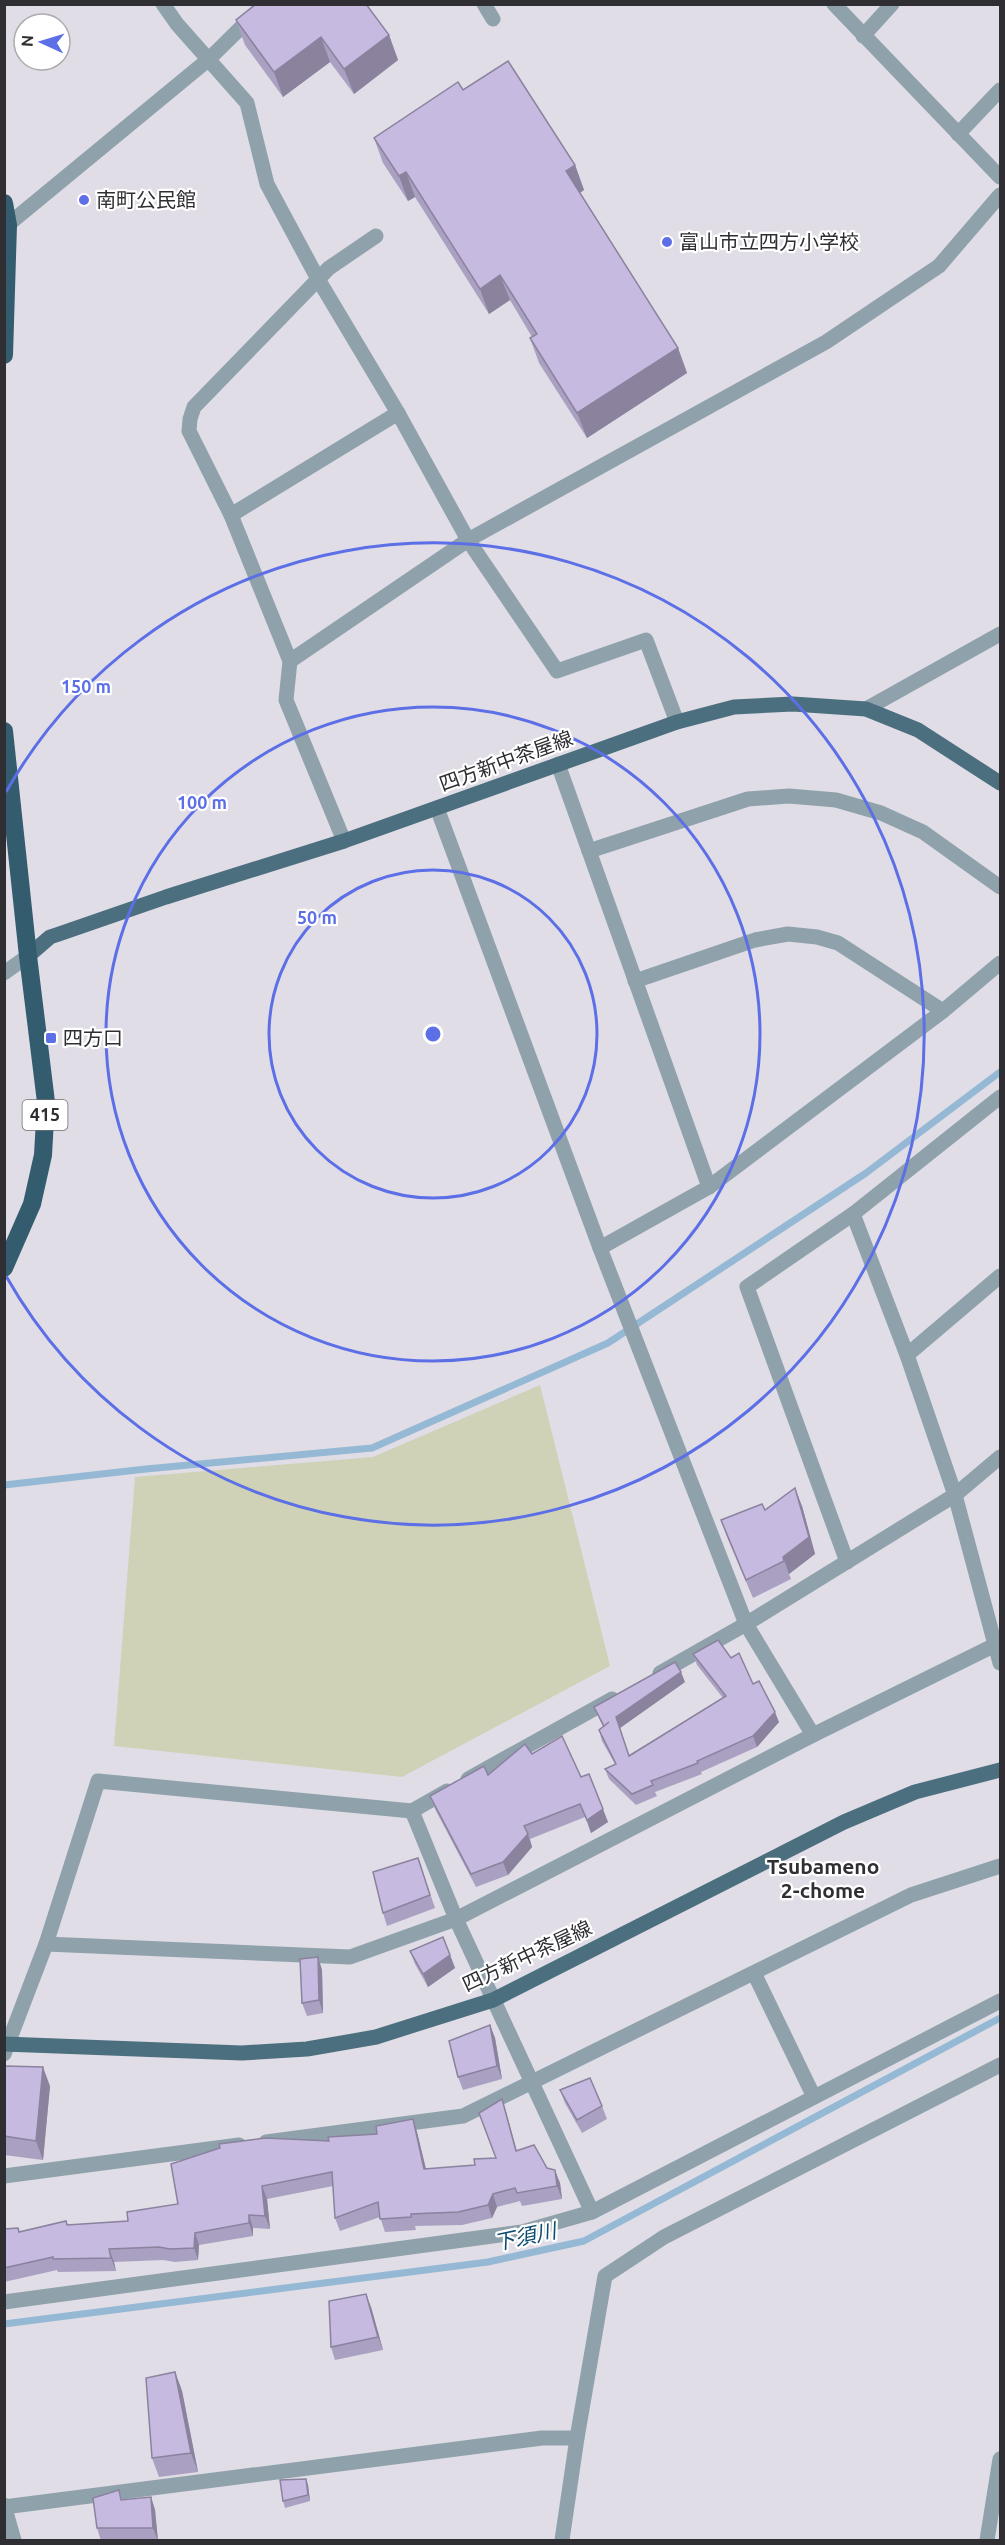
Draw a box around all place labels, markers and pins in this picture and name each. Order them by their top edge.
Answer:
place label: 南町公民館 [96,188,196,211]
marker: 南町公民館 [77,193,91,207]
place label: 富山市立四方小学校 [679,230,859,253]
marker: 富山市立四方小学校 [660,235,674,249]
centre of rings [423,1024,443,1044]
place label: 四方口 [63,1026,123,1049]
marker: 四方口 [44,1031,58,1045]

